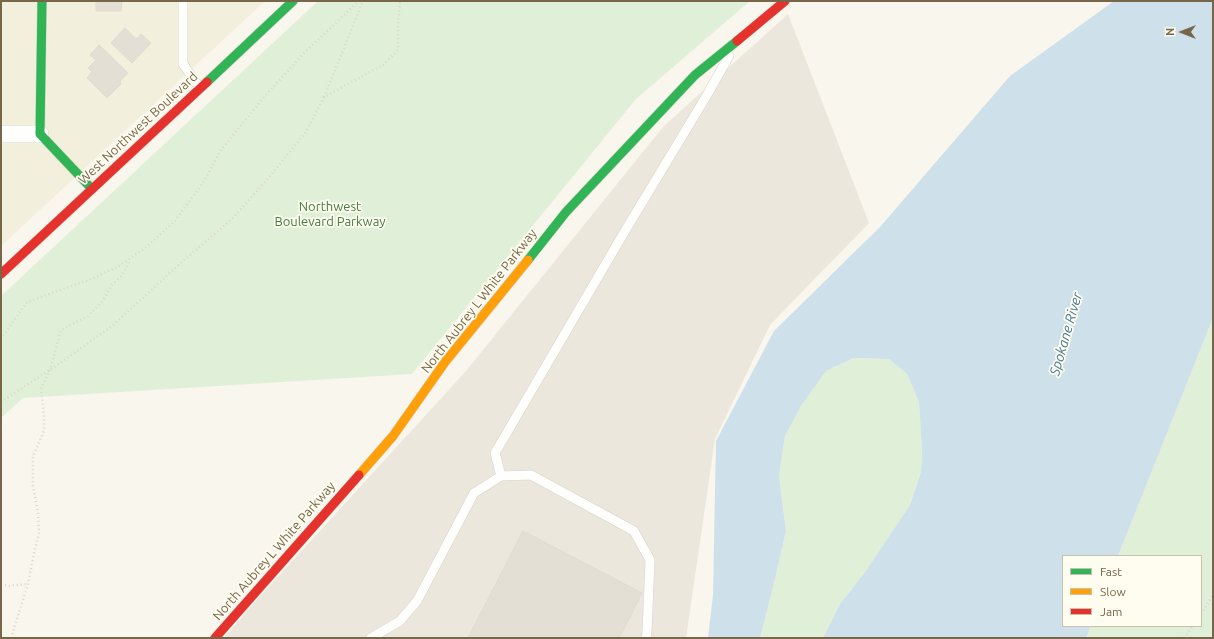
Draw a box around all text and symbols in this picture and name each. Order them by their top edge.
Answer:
north arrow [1162,12,1202,52]
text: N [1164,28,1176,36]
street label: West Northwest Boulevard [75,69,201,187]
park label: Northwest Boulevard Parkway [274,199,386,230]
street label: North Aubrey L White Parkway [418,226,540,376]
water label: Spokane River [1046,290,1086,378]
street label: North Aubrey L White Parkway [210,479,338,623]
legend [1062,555,1202,627]
text: Fast [1100,565,1122,578]
text: Slow [1100,585,1126,598]
text: Jam [1100,605,1122,618]

